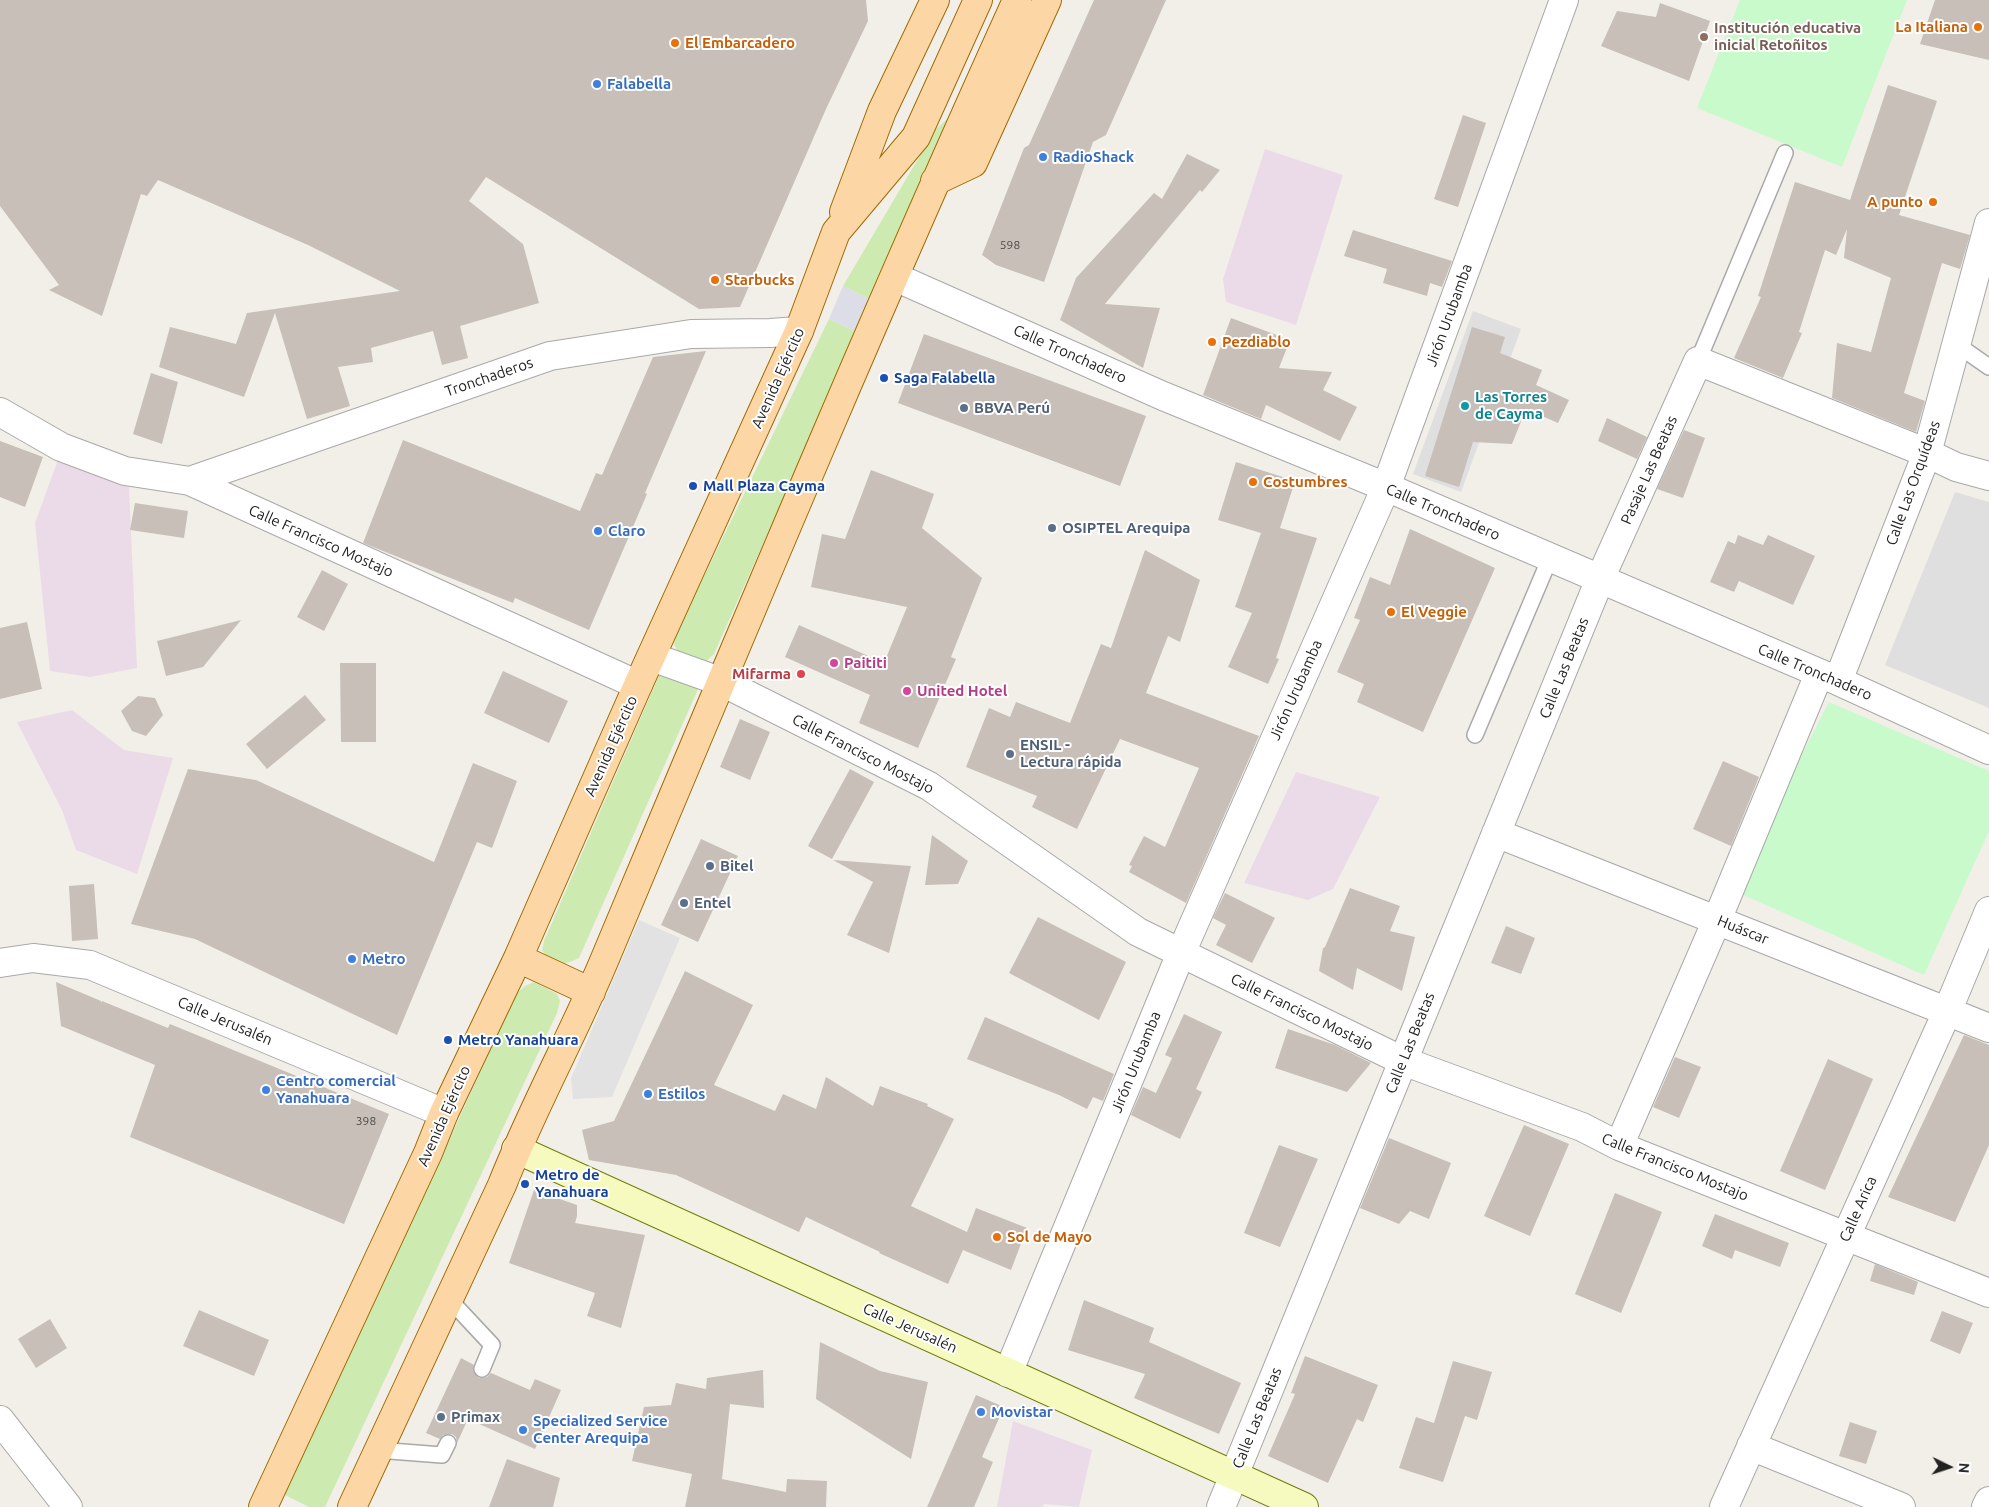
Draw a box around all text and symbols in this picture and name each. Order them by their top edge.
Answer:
place label: La Italiana [1895,18,1968,36]
place label: Institución educativa inicial Retoñitos [1714,19,1861,54]
marker: La Italiana [1972,21,1984,33]
marker: Institución educativa inicial Retoñitos [1698,31,1710,43]
place label: El Embarcadero [685,34,795,52]
marker: El Embarcadero [669,37,681,49]
place label: Falabella [607,75,671,93]
marker: Falabella [591,78,603,90]
place label: RadioShack [1053,148,1134,166]
marker: RadioShack [1037,151,1049,163]
place label: A punto [1867,193,1923,211]
marker: A punto [1927,196,1939,208]
house number: 598 [1000,238,1020,252]
street label: Jirón Urubamba [1422,261,1476,369]
place label: Starbucks [725,271,795,289]
marker: Starbucks [709,274,721,286]
street label: Calle Tronchadero [1011,321,1129,387]
street label: Avenida Ejército [748,325,808,431]
place label: Pezdiablo [1222,333,1291,351]
marker: Pezdiablo [1206,336,1218,348]
street label: Tronchaderos [443,353,535,401]
place label: Saga Falabella [894,369,995,387]
marker: Saga Falabella [878,372,890,384]
place label: Las Torres de Cayma [1475,388,1547,423]
place label: BBVA Perú [974,399,1050,417]
marker: Las Torres de Cayma [1459,400,1471,412]
marker: BBVA Perú [958,402,970,414]
street label: Pasaje Las Beatas [1617,413,1681,527]
street label: Calle Las Orquídeas [1882,418,1944,548]
place label: Costumbres [1263,473,1347,491]
marker: Costumbres [1247,476,1259,488]
place label: Mall Plaza Cayma [703,477,825,495]
marker: Mall Plaza Cayma [687,480,699,492]
street label: Calle Tronchadero [1383,480,1503,544]
street label: Calle Francisco Mostajo [246,501,396,581]
place label: OSIPTEL Arequipa [1062,519,1191,537]
place label: Claro [608,522,646,540]
marker: OSIPTEL Arequipa [1046,522,1058,534]
marker: Claro [592,525,604,537]
place label: El Veggie [1401,603,1467,621]
marker: El Veggie [1385,606,1397,618]
street label: Calle Las Beatas [1536,615,1592,721]
street label: Jirón Urubamba [1266,637,1326,743]
street label: Calle Tronchadero [1755,640,1875,704]
place label: Paititi [844,654,887,672]
marker: Paititi [828,657,840,669]
place label: Mifarma [732,665,791,683]
marker: Mifarma [795,668,807,680]
place label: United Hotel [917,682,1007,700]
marker: United Hotel [901,685,913,697]
street label: Avenida Ejército [581,693,641,799]
street label: Calle Francisco Mostajo [789,710,937,798]
place label: ENSIL - Lectura rápida [1020,736,1122,771]
marker: ENSIL - Lectura rápida [1004,748,1016,760]
place label: Bitel [720,857,754,875]
marker: Bitel [704,860,716,872]
place label: Entel [694,894,731,912]
marker: Entel [678,897,690,909]
street label: Huáscar [1715,912,1771,948]
place label: Metro [362,950,406,968]
marker: Metro [346,953,358,965]
street label: Calle Francisco Mostajo [1228,970,1376,1054]
street label: Calle Las Beatas [1382,990,1438,1096]
street label: Calle Jerusalén [175,993,275,1049]
street label: Jirón Urubamba [1107,1009,1165,1115]
place label: Metro Yanahuara [458,1031,579,1049]
marker: Metro Yanahuara [442,1034,454,1046]
street label: Avenida Ejército [414,1063,474,1169]
place label: Centro comercial Yanahuara [276,1072,396,1107]
marker: Centro comercial Yanahuara [260,1084,272,1096]
place label: Estilos [658,1085,705,1103]
marker: Estilos [642,1088,654,1100]
house number: 398 [356,1114,376,1128]
street label: Calle Francisco Mostajo [1599,1129,1751,1205]
place label: Metro de Yanahuara [535,1166,609,1201]
street label: Calle Arica [1835,1173,1881,1245]
marker: Metro de Yanahuara [519,1178,531,1190]
place label: Sol de Mayo [1007,1228,1092,1246]
marker: Sol de Mayo [991,1231,1003,1243]
street label: Calle Jerusalén [860,1299,960,1357]
street label: Calle Las Beatas [1229,1365,1285,1471]
place label: Movistar [991,1403,1053,1421]
marker: Movistar [975,1406,987,1418]
place label: Primax [451,1408,500,1426]
marker: Primax [435,1411,447,1423]
place label: Specialized Service Center Arequipa [533,1412,668,1447]
marker: Specialized Service Center Arequipa [517,1424,529,1436]
north arrow [1924,1442,1974,1492]
text: N [1956,1462,1972,1474]

